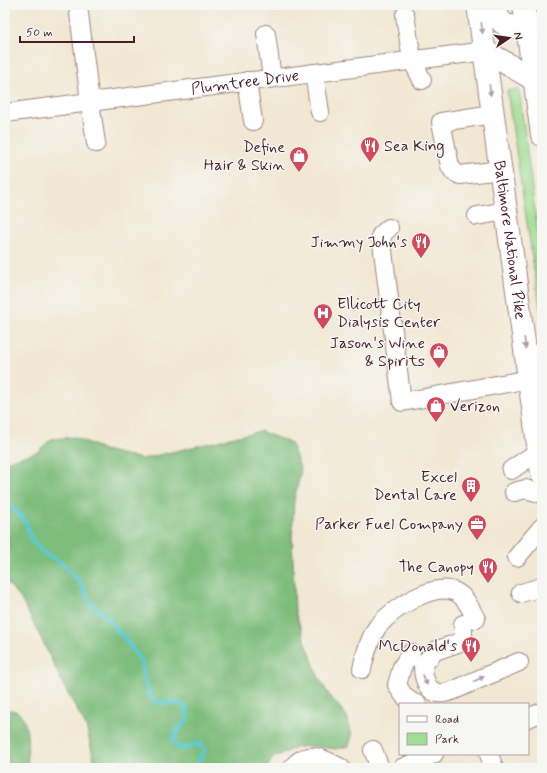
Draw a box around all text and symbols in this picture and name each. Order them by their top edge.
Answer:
scale bar [20,18,134,44]
north arrow [489,18,529,58]
one-way arrow [478,22,485,34]
text: 50 m [26,25,53,41]
text: N [510,31,525,41]
street label: Plumtree Drive [190,65,300,99]
one-way arrow [486,84,493,96]
restaurant icon: Sea King [359,135,381,163]
place label: Sea King [384,136,445,158]
place label: Define Hair & Skin [204,137,285,176]
shop icon: Define Hair & Skin [288,145,310,173]
street label: Baltimore National Pike [489,159,531,321]
restaurant icon: Jimmy John's [410,231,432,259]
place label: Jimmy John's [310,232,407,253]
place label: Ellicott City Dialysis Center [337,294,441,333]
hospital icon: Ellicott City Dialysis Center [312,302,334,330]
place label: Jason's Wine & Spirits [330,333,425,372]
one-way arrow [522,337,528,349]
shop icon: Jason's Wine & Spirits [428,341,450,369]
shop icon: Verizon [425,395,447,423]
place label: Verizon [450,396,500,417]
place label: Excel Dental Care [373,467,457,506]
building icon: Excel Dental Care [460,475,482,503]
office icon: Parker Fuel Company [466,513,488,541]
place label: Parker Fuel Company [315,514,463,535]
restaurant icon: The Canopy [477,556,499,584]
place label: The Canopy [399,557,474,578]
restaurant icon: McDonald's [460,635,482,663]
place label: McDonald's [378,636,457,657]
one-way arrow [423,675,429,687]
one-way arrow [474,676,486,682]
legend [399,703,529,755]
text: Road [435,712,459,728]
text: Park [435,732,459,748]

